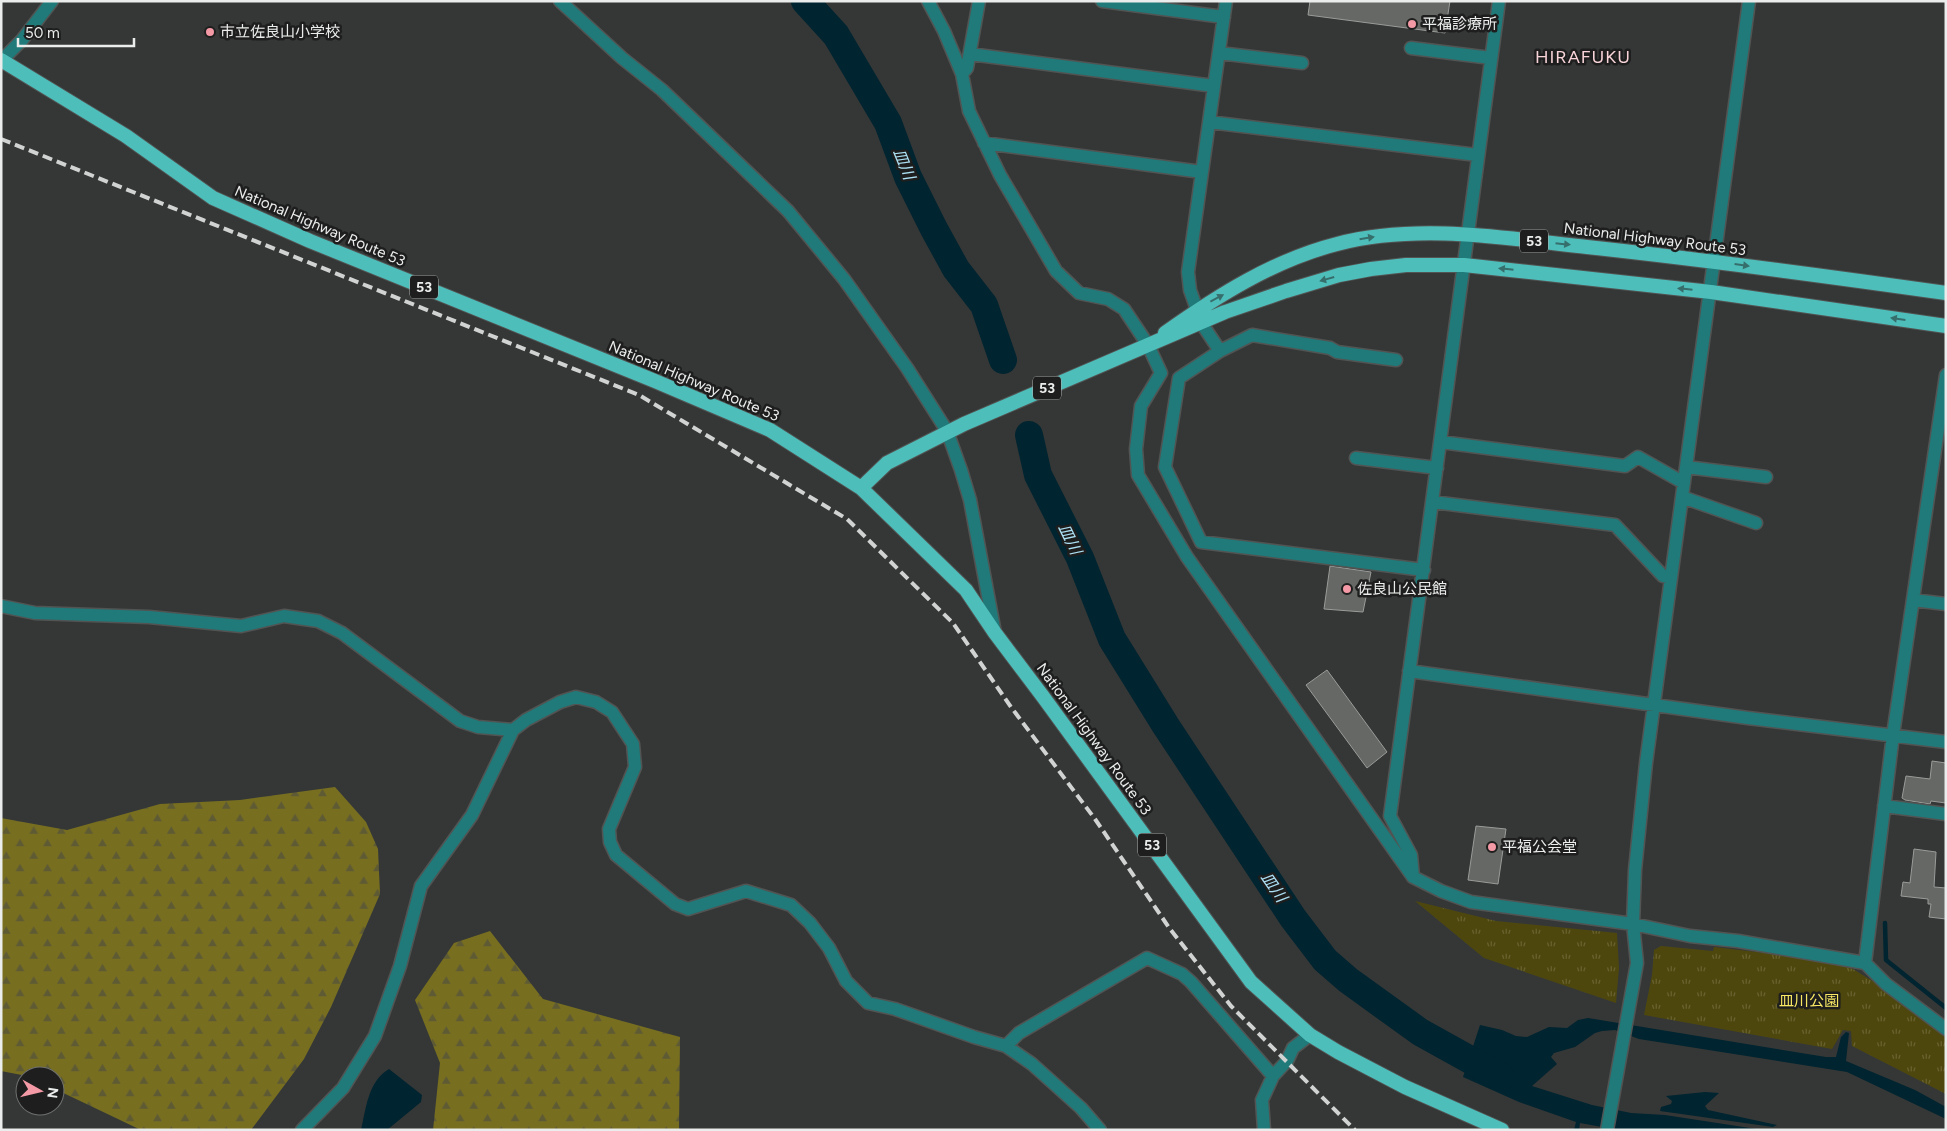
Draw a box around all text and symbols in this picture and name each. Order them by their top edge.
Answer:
scale bar [18,15,134,47]
place label: 平福診療所 [1422,15,1497,33]
marker: 平福診療所 [1406,18,1418,30]
place label: 市立佐良山小学校 [220,23,340,41]
text: 50 m [25,24,60,42]
marker: 市立佐良山小学校 [204,26,216,38]
district label: HIRAFUKU [1535,46,1631,68]
water label: 皿川 [889,146,920,184]
street label: National Highway Route 53 [232,182,408,270]
street label: National Highway Route 53 [1563,219,1747,259]
road number: 53 [1520,230,1548,252]
one-way arrow [1359,234,1375,242]
one-way arrow [1555,241,1571,249]
one-way arrow [1734,261,1750,269]
one-way arrow [1497,265,1513,273]
one-way arrow [1320,275,1335,283]
road number: 53 [410,276,438,298]
one-way arrow [1676,285,1692,293]
one-way arrow [1209,294,1224,302]
one-way arrow [1889,315,1905,323]
street label: National Highway Route 53 [606,337,782,425]
road number: 53 [1033,376,1061,399]
water label: 皿川 [1054,520,1086,559]
place label: 佐良山公民館 [1357,580,1447,598]
marker: 佐良山公民館 [1341,583,1353,595]
street label: National Highway Route 53 [1033,660,1155,818]
road number: 53 [1138,834,1166,856]
place label: 平福公会堂 [1502,838,1577,856]
marker: 平福公会堂 [1486,841,1498,853]
water label: 皿川 [1257,868,1292,907]
park label: 皿川公園 [1779,992,1839,1010]
north arrow [15,1066,65,1116]
text: N [43,1086,62,1099]

